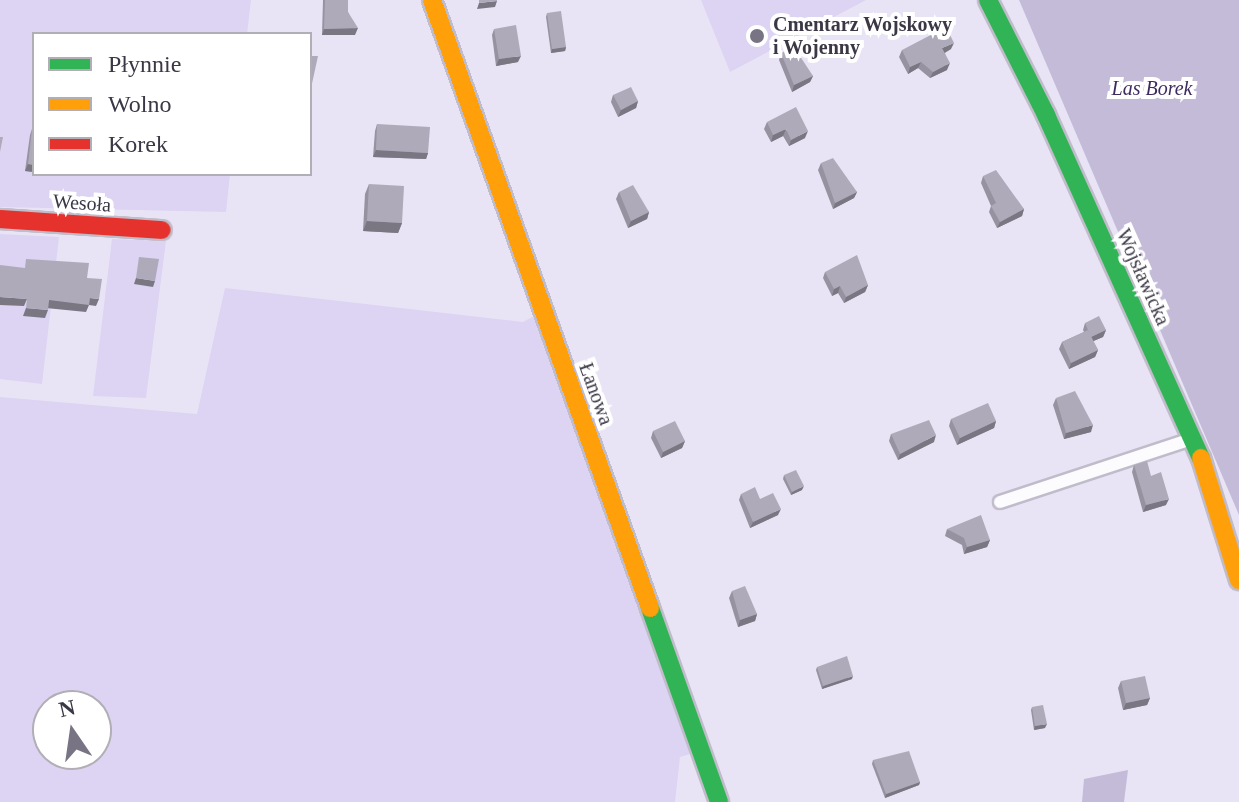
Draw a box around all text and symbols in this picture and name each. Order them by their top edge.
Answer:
place label: Cmentarz Wojskowy i Wojenny [773,12,952,59]
marker: Cmentarz Wojskowy i Wojenny [748,27,766,45]
legend [32,32,312,176]
text: Płynnie [108,51,181,77]
park label: Las Borek [1112,76,1192,100]
text: Wolno [108,91,171,117]
text: Korek [108,131,168,157]
street label: Wesoła [52,189,112,217]
street label: Wojsławicka [1111,225,1175,329]
street label: Łanowa [574,360,618,428]
north arrow [32,690,112,770]
text: N [56,694,77,722]

